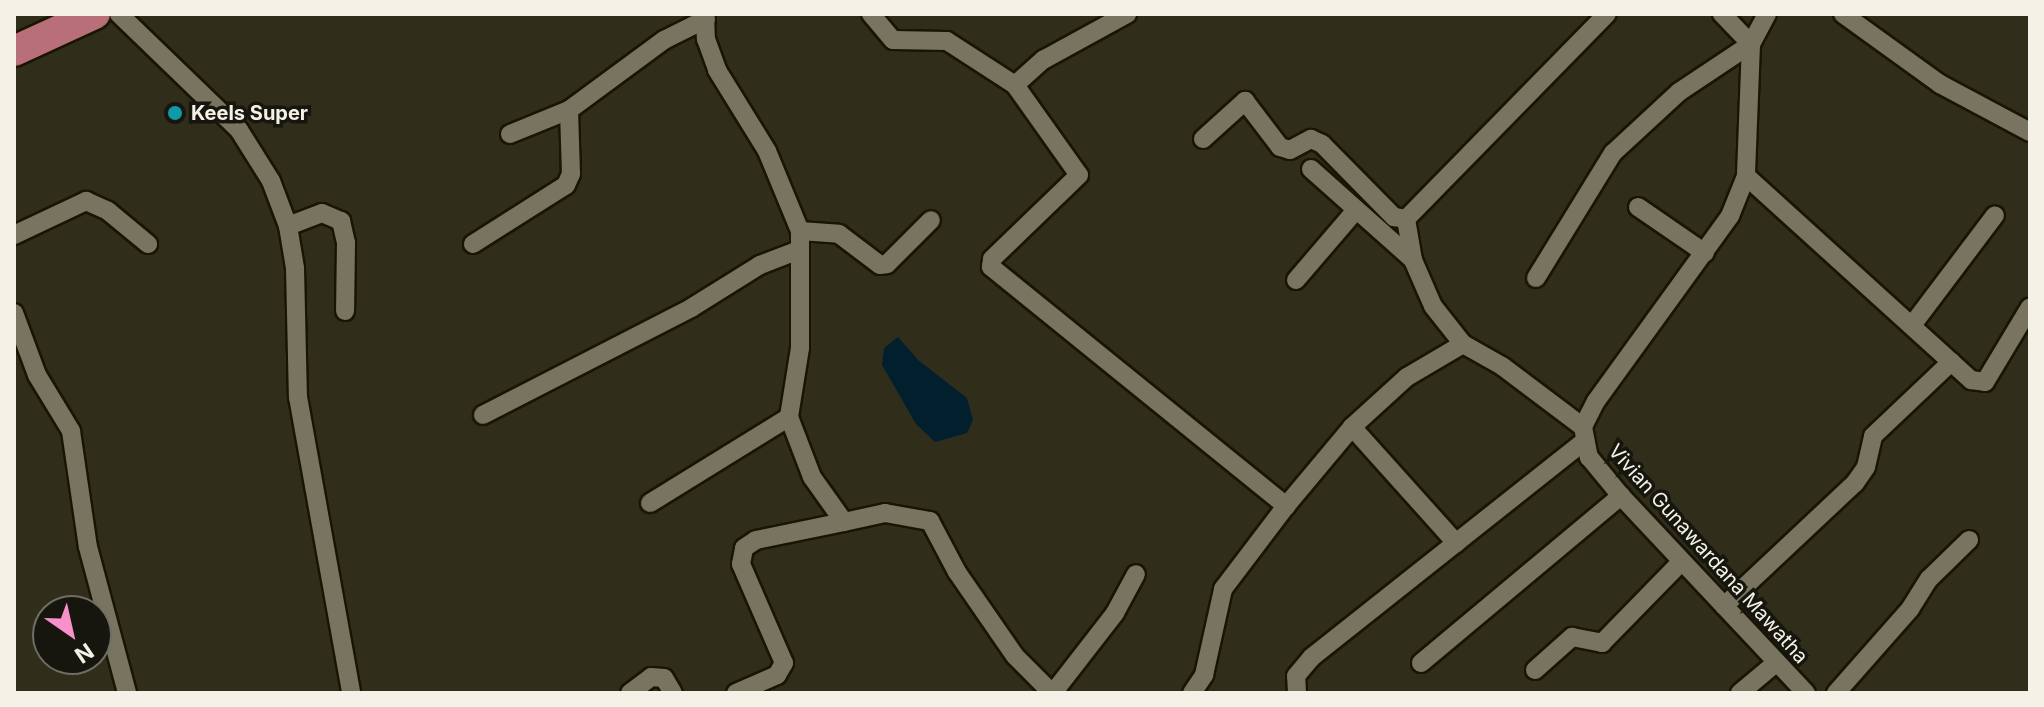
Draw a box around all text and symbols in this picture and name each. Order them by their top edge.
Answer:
place label: Keels Super [191,101,308,125]
marker: Keels Super [166,104,184,122]
street label: Vivian Gunawardana Mawatha [1603,439,1813,669]
north arrow [32,595,112,675]
text: N [70,638,99,669]

